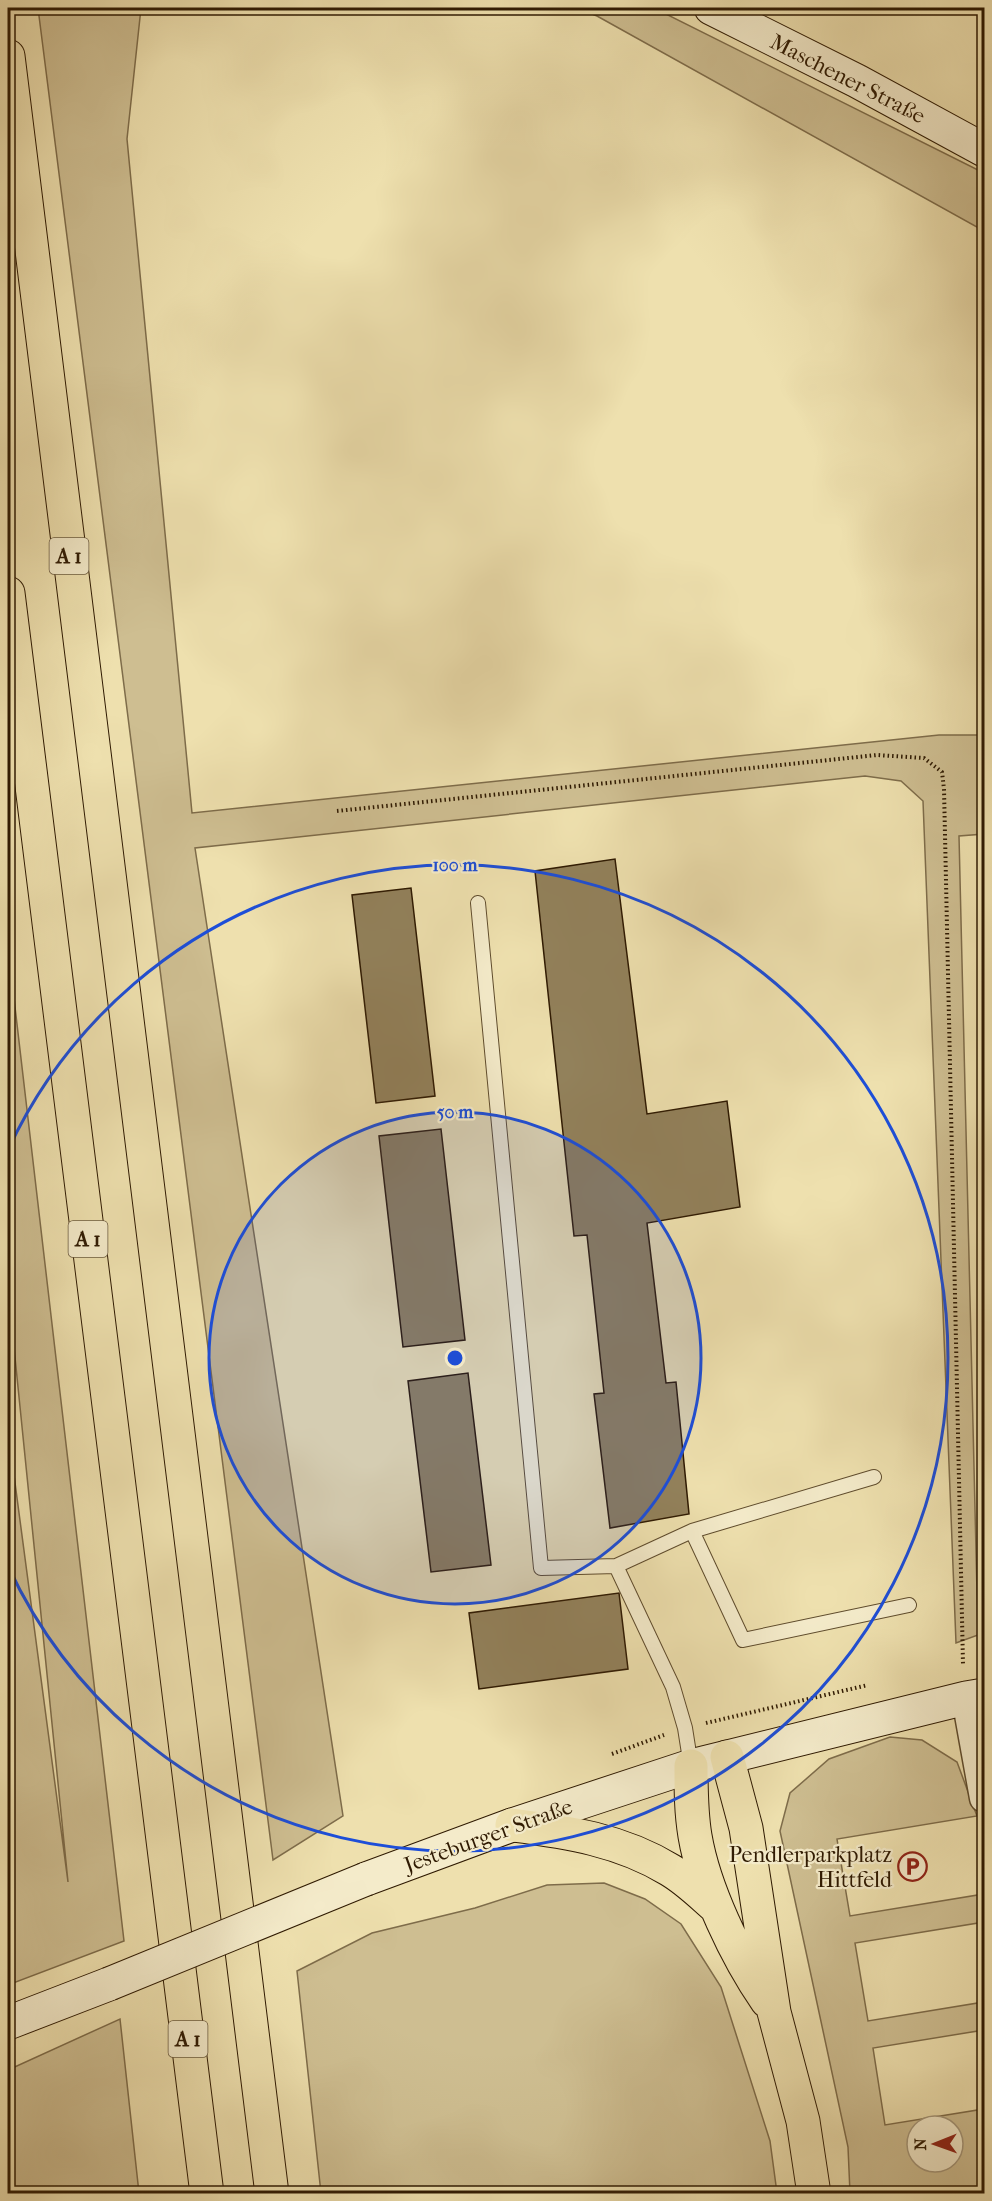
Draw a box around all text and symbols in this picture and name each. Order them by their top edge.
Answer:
street label: Maschener Straße [766,29,929,129]
road number: A 1 [50,538,88,574]
text: 100 m [432,855,479,876]
text: 50 m [437,1102,474,1123]
road number: A 1 [68,1221,107,1257]
centre of rings [445,1348,465,1368]
street label: Jesteburger Straße [399,1793,576,1879]
place label: Pendlerparkplatz Hittfeld [729,1842,893,1893]
parking icon: Pendlerparkplatz Hittfeld [897,1851,929,1883]
road number: A 1 [168,2021,207,2057]
north arrow [905,2114,965,2174]
text: N [911,2137,930,2150]

